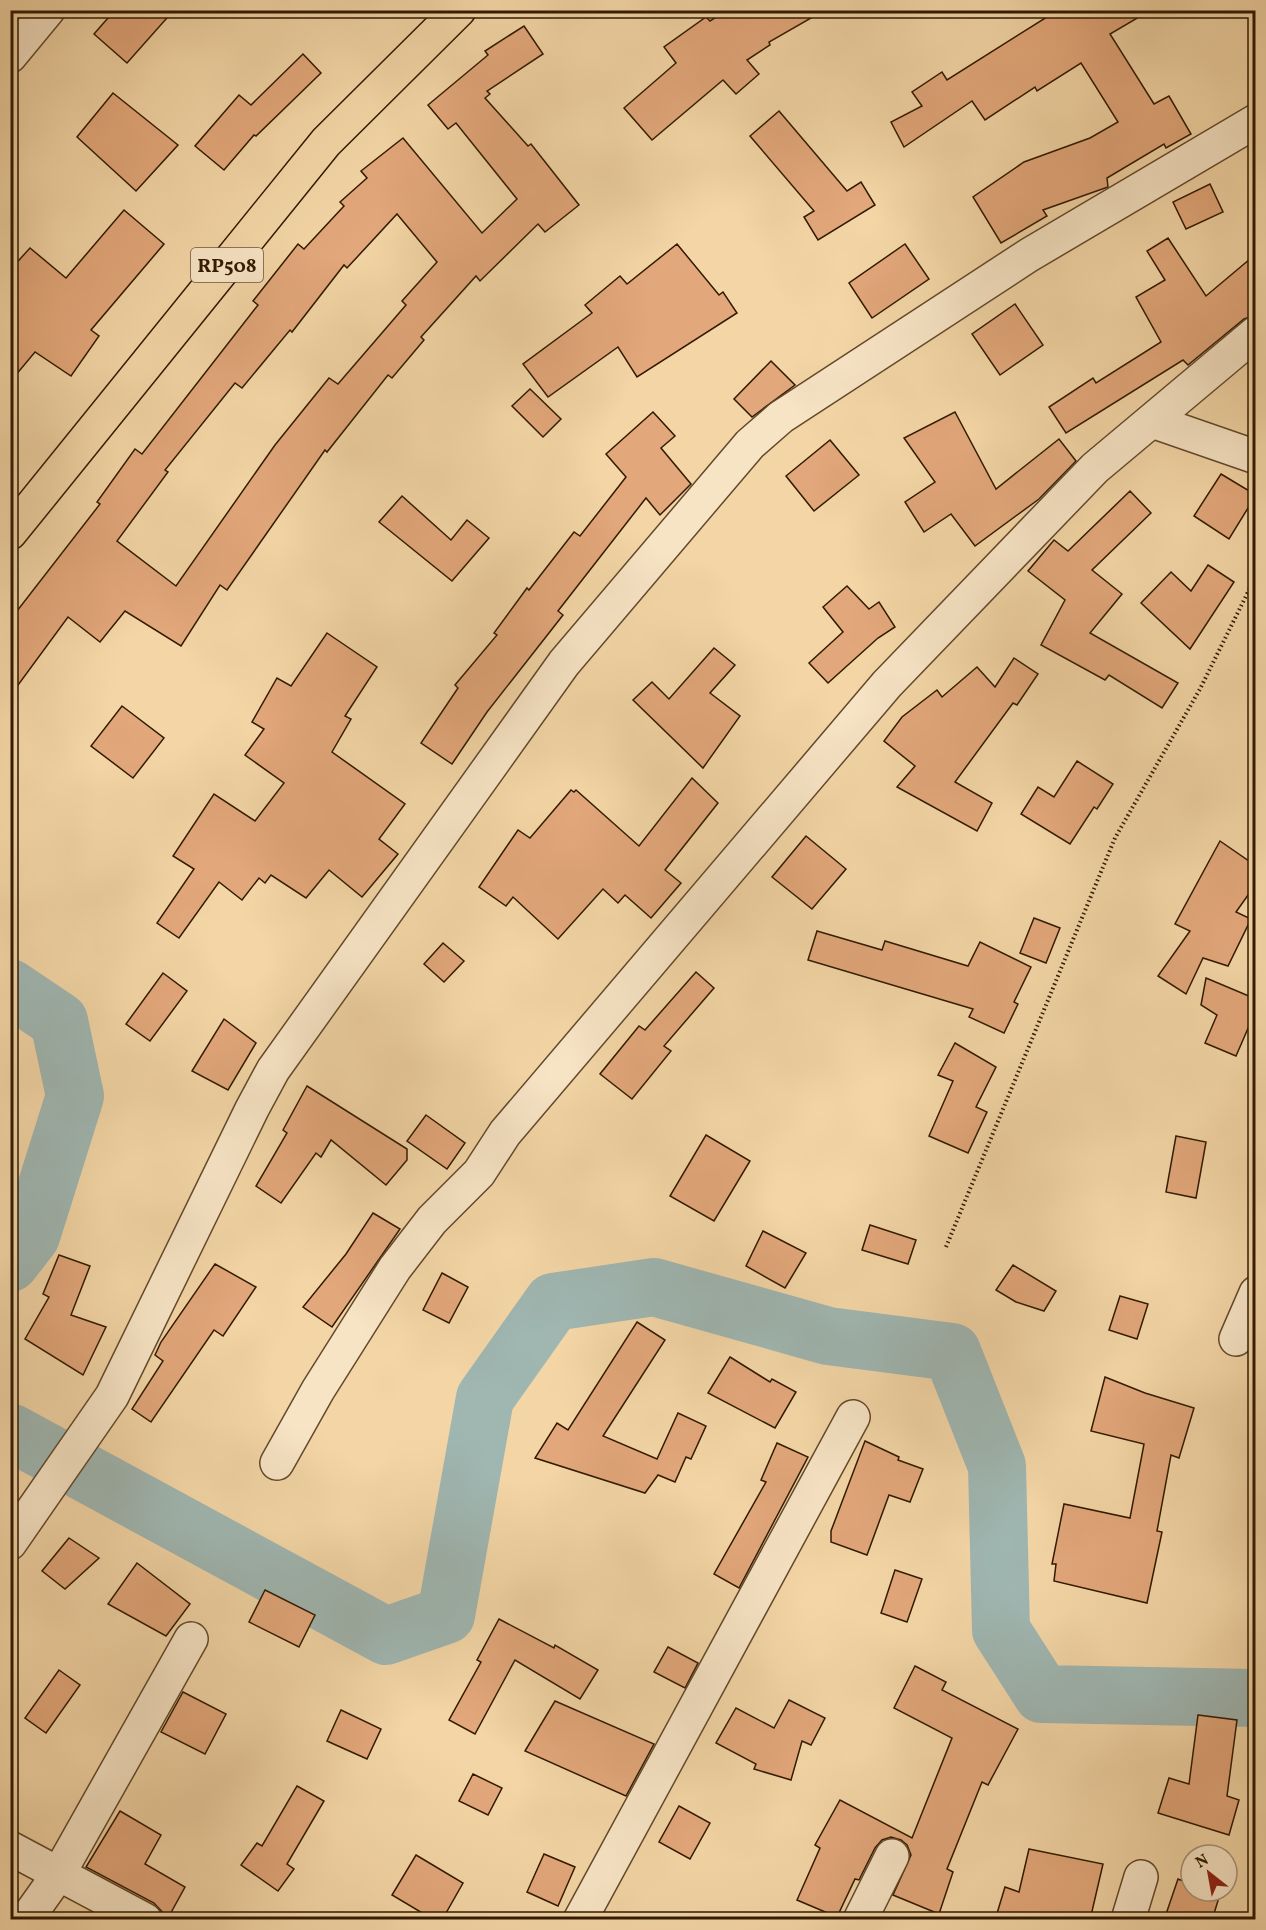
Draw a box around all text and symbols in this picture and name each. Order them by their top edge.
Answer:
road number: RP508 [191,248,263,282]
north arrow [1179,1843,1239,1903]
text: N [1192,1849,1213,1874]

